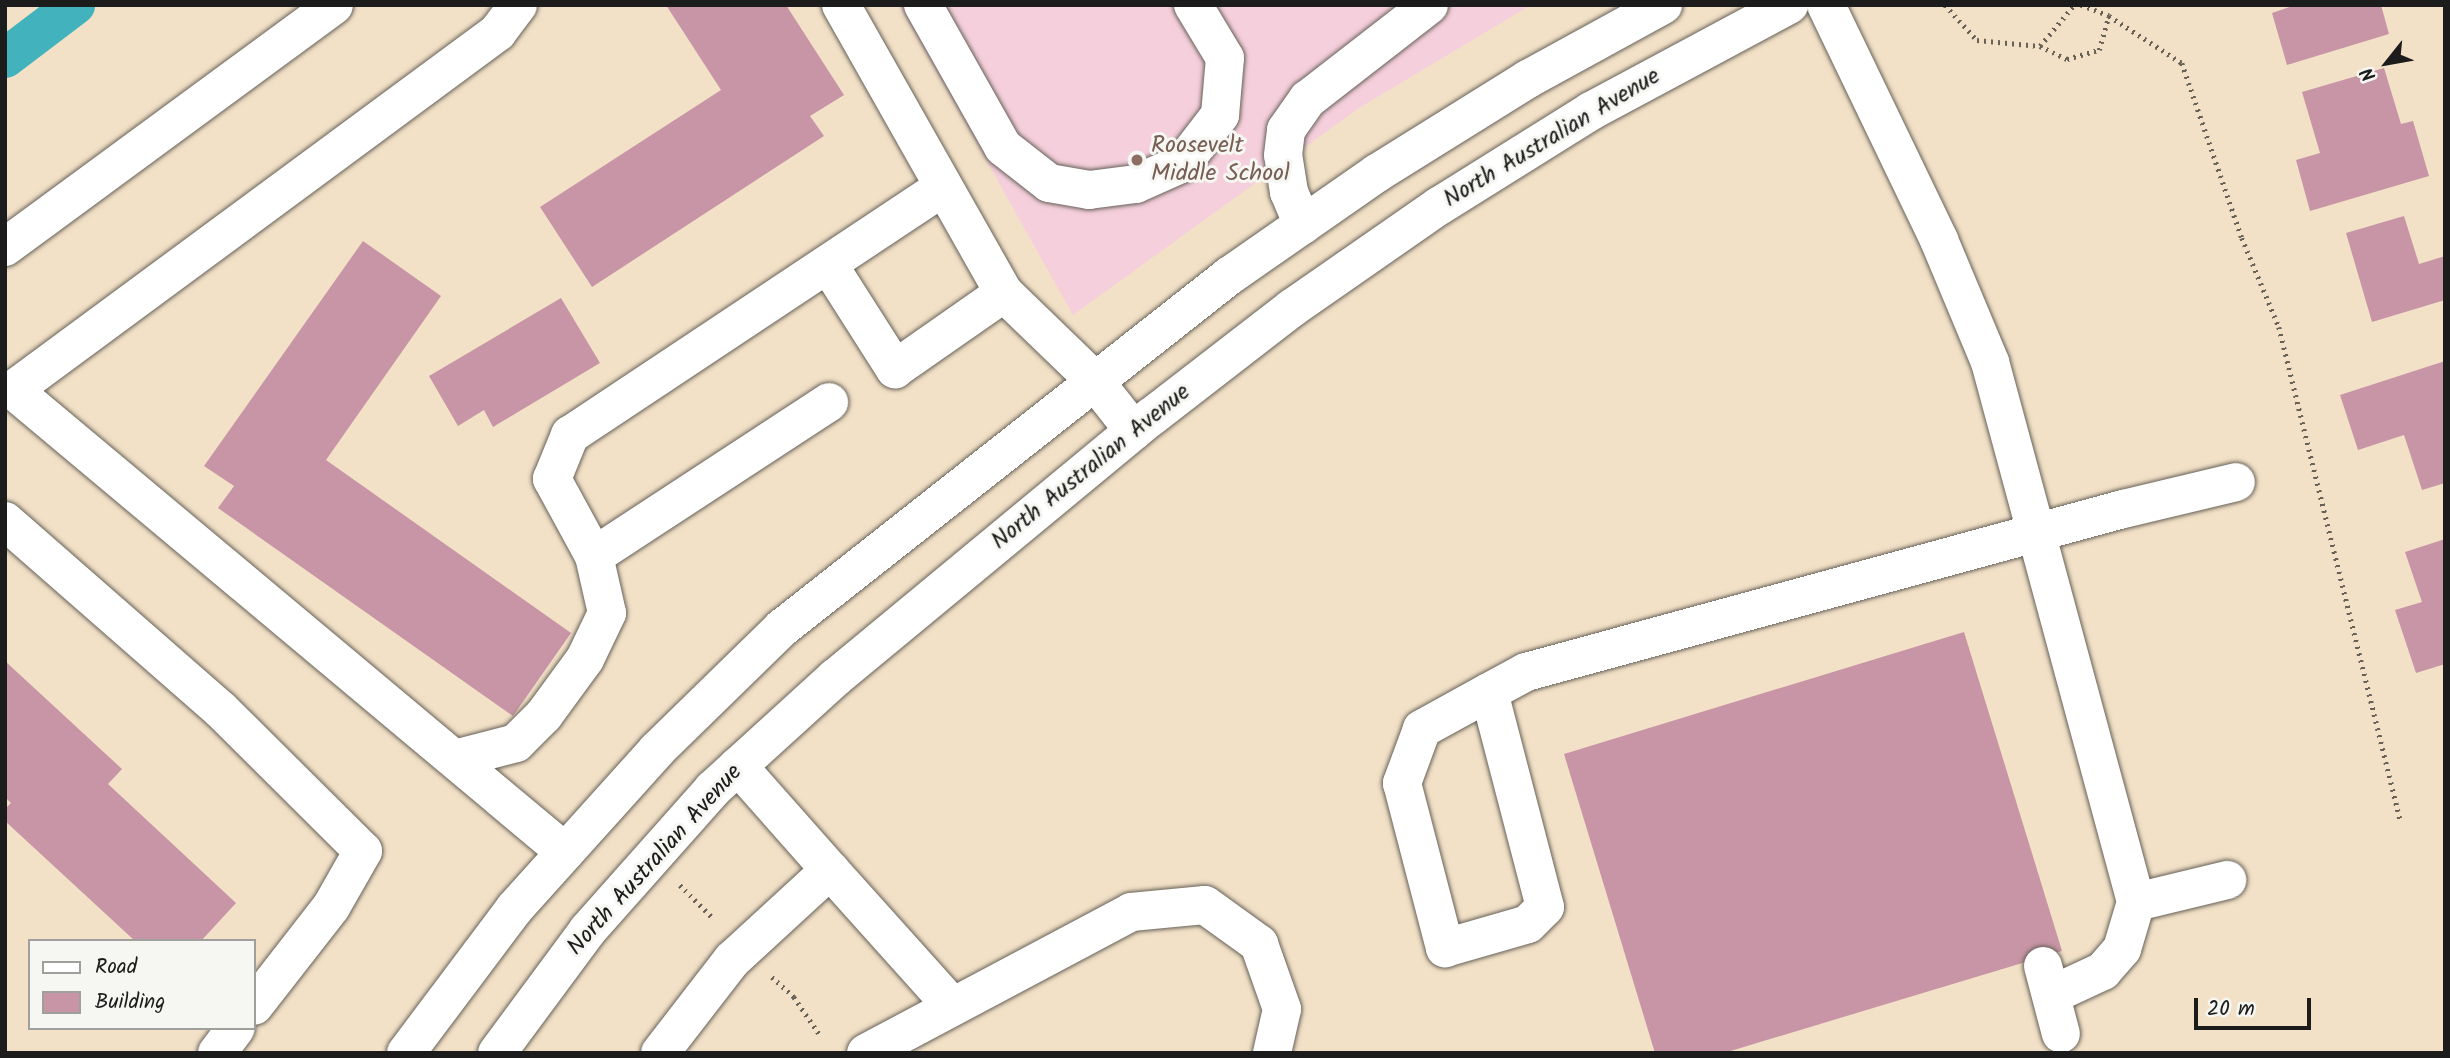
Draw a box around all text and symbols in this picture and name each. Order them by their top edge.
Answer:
north arrow [2352,28,2422,98]
text: N [2353,61,2385,87]
street label: North Australian Avenue [1438,62,1666,214]
place label: Roosevelt Middle School [1151,132,1290,188]
marker: Roosevelt Middle School [1129,152,1145,168]
street label: North Australian Avenue [986,378,1196,556]
street label: North Australian Avenue [561,758,749,962]
legend [28,939,256,1030]
text: Road [95,951,137,984]
scale bar [2198,984,2315,1028]
text: Building [95,986,165,1019]
text: 20 m [2207,993,2255,1026]

